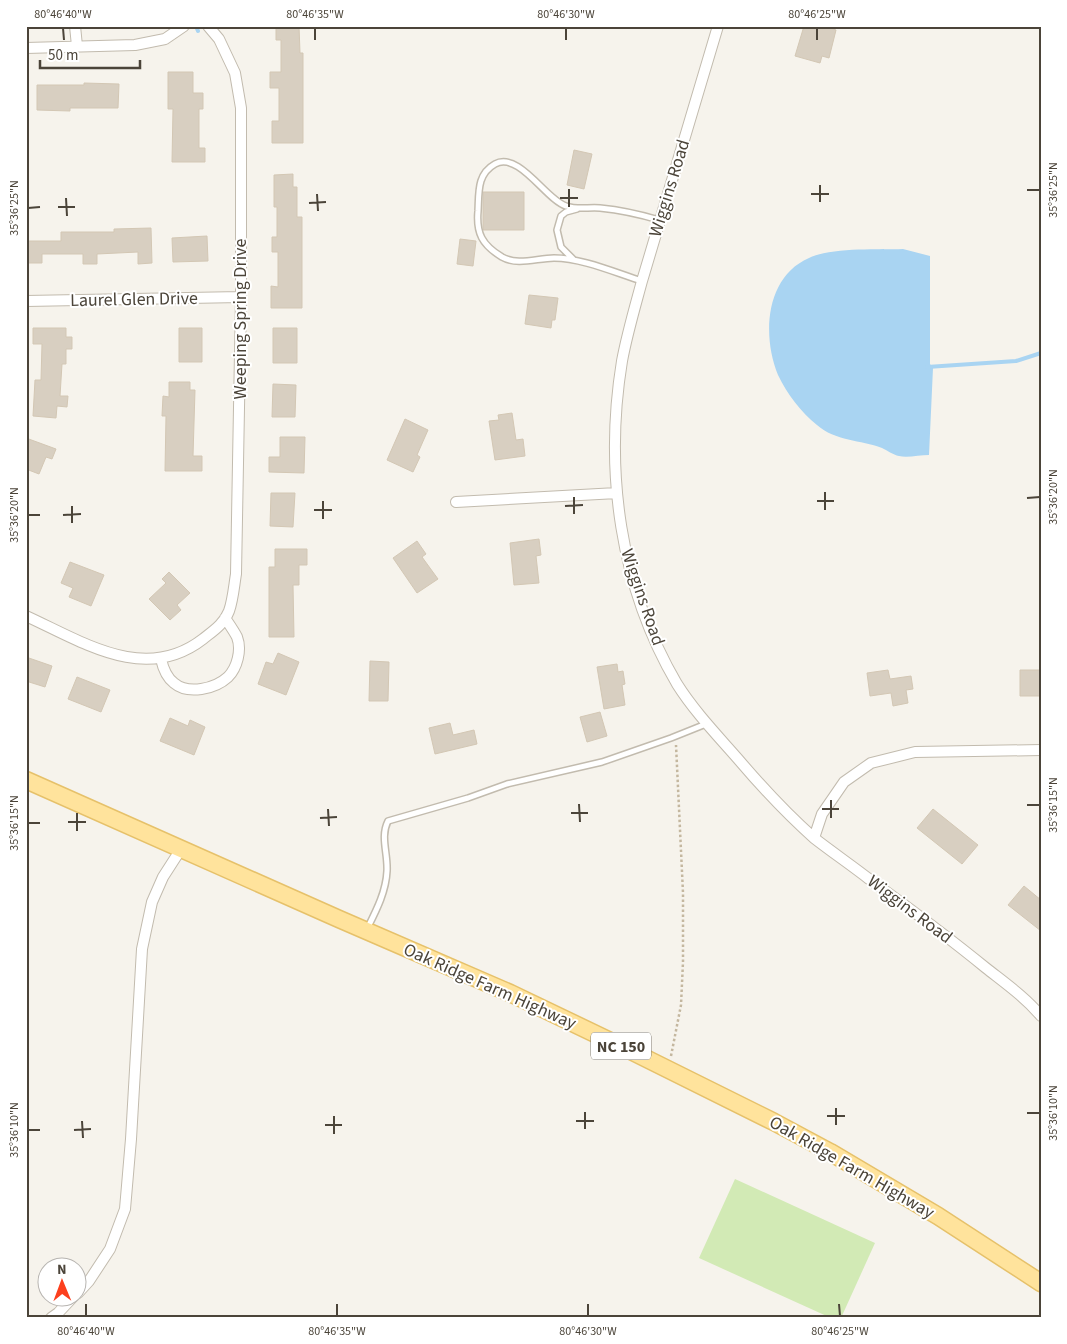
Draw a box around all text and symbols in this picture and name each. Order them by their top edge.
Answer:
text: 80°46'40"W [34,6,92,23]
text: 80°46'35"W [286,6,344,23]
text: 80°46'30"W [537,6,595,23]
text: 80°46'25"W [788,6,846,23]
scale bar [40,38,140,70]
text: 50 m [48,45,78,66]
street label: Wiggins Road [643,136,696,240]
text: 35°36'25"N [1045,162,1062,218]
text: 35°36'25"N [6,180,23,236]
street label: Weeping Spring Drive [228,239,253,399]
street label: Laurel Glen Drive [70,286,198,313]
text: 35°36'20"N [1045,469,1062,525]
text: 35°36'20"N [6,487,23,543]
street label: Wiggins Road [614,545,671,649]
text: 35°36'15"N [1045,777,1062,833]
text: 35°36'15"N [6,795,23,851]
street label: Wiggins Road [862,869,957,950]
street label: Oak Ridge Farm Highway [399,937,581,1036]
road number: NC 150 [591,1032,651,1060]
text: 35°36'10"N [1045,1085,1062,1141]
text: 35°36'10"N [6,1102,23,1158]
street label: Oak Ridge Farm Highway [765,1110,939,1225]
north arrow [38,1256,88,1306]
text: N [57,1260,67,1280]
text: 80°46'40"W [57,1323,115,1340]
text: 80°46'35"W [308,1323,366,1340]
text: 80°46'30"W [559,1323,617,1340]
text: 80°46'25"W [811,1323,869,1340]

